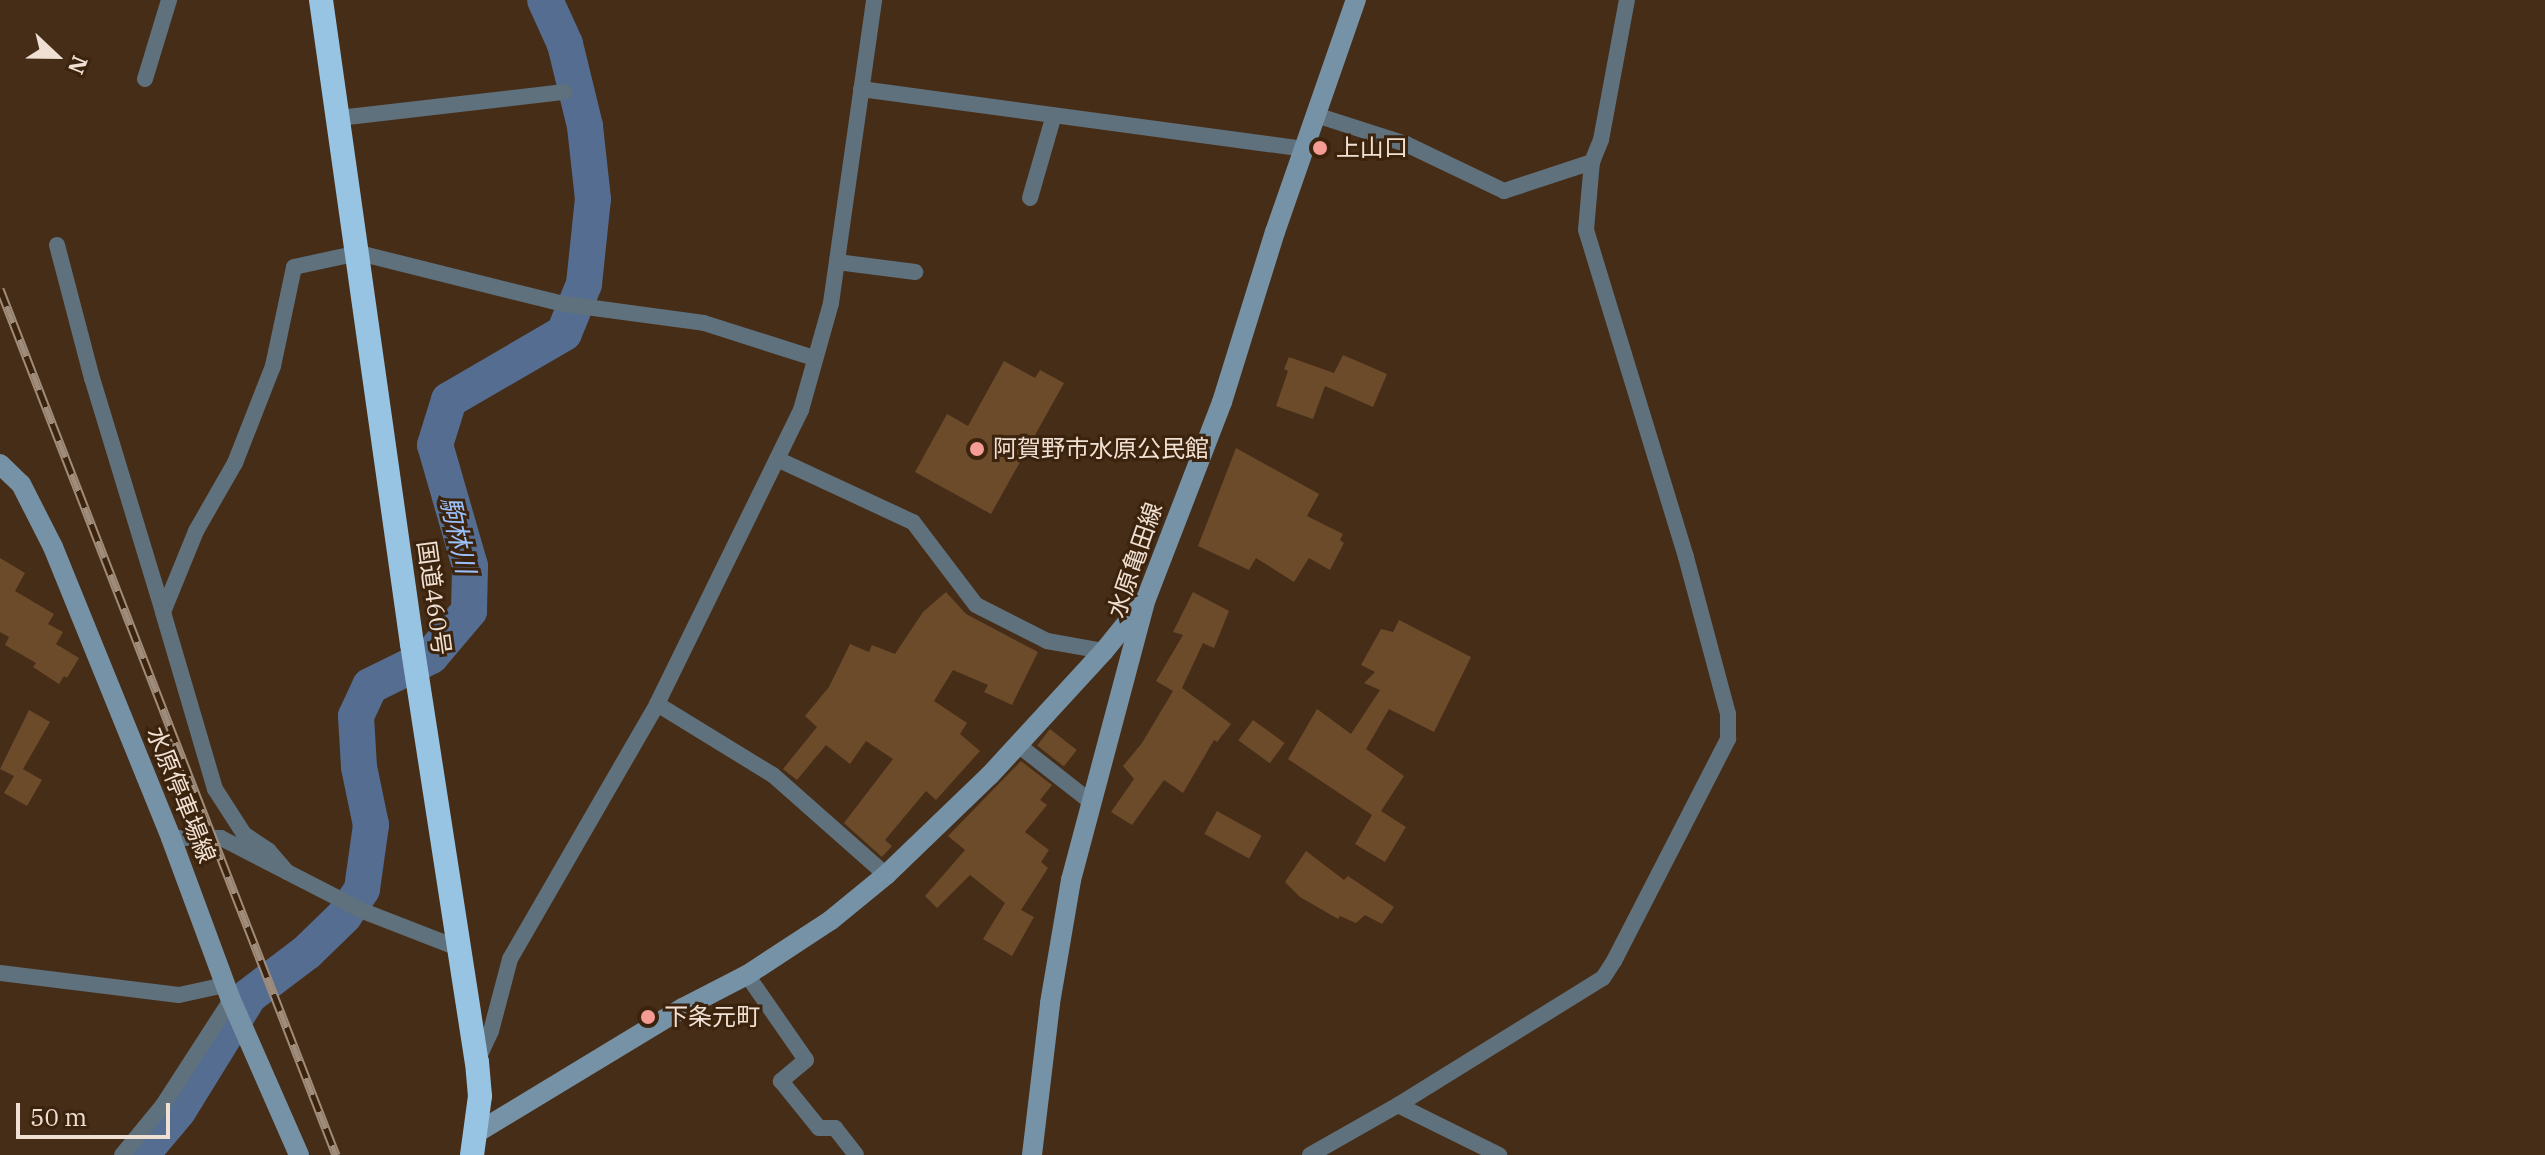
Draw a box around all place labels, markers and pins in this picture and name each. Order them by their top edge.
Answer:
place label: 上山口 [1336,134,1408,162]
marker: 上山口 [1311,139,1329,157]
place label: 阿賀野市水原公民館 [993,435,1209,463]
marker: 阿賀野市水原公民館 [968,440,986,458]
place label: 下条元町 [664,1003,760,1031]
marker: 下条元町 [639,1008,657,1026]

